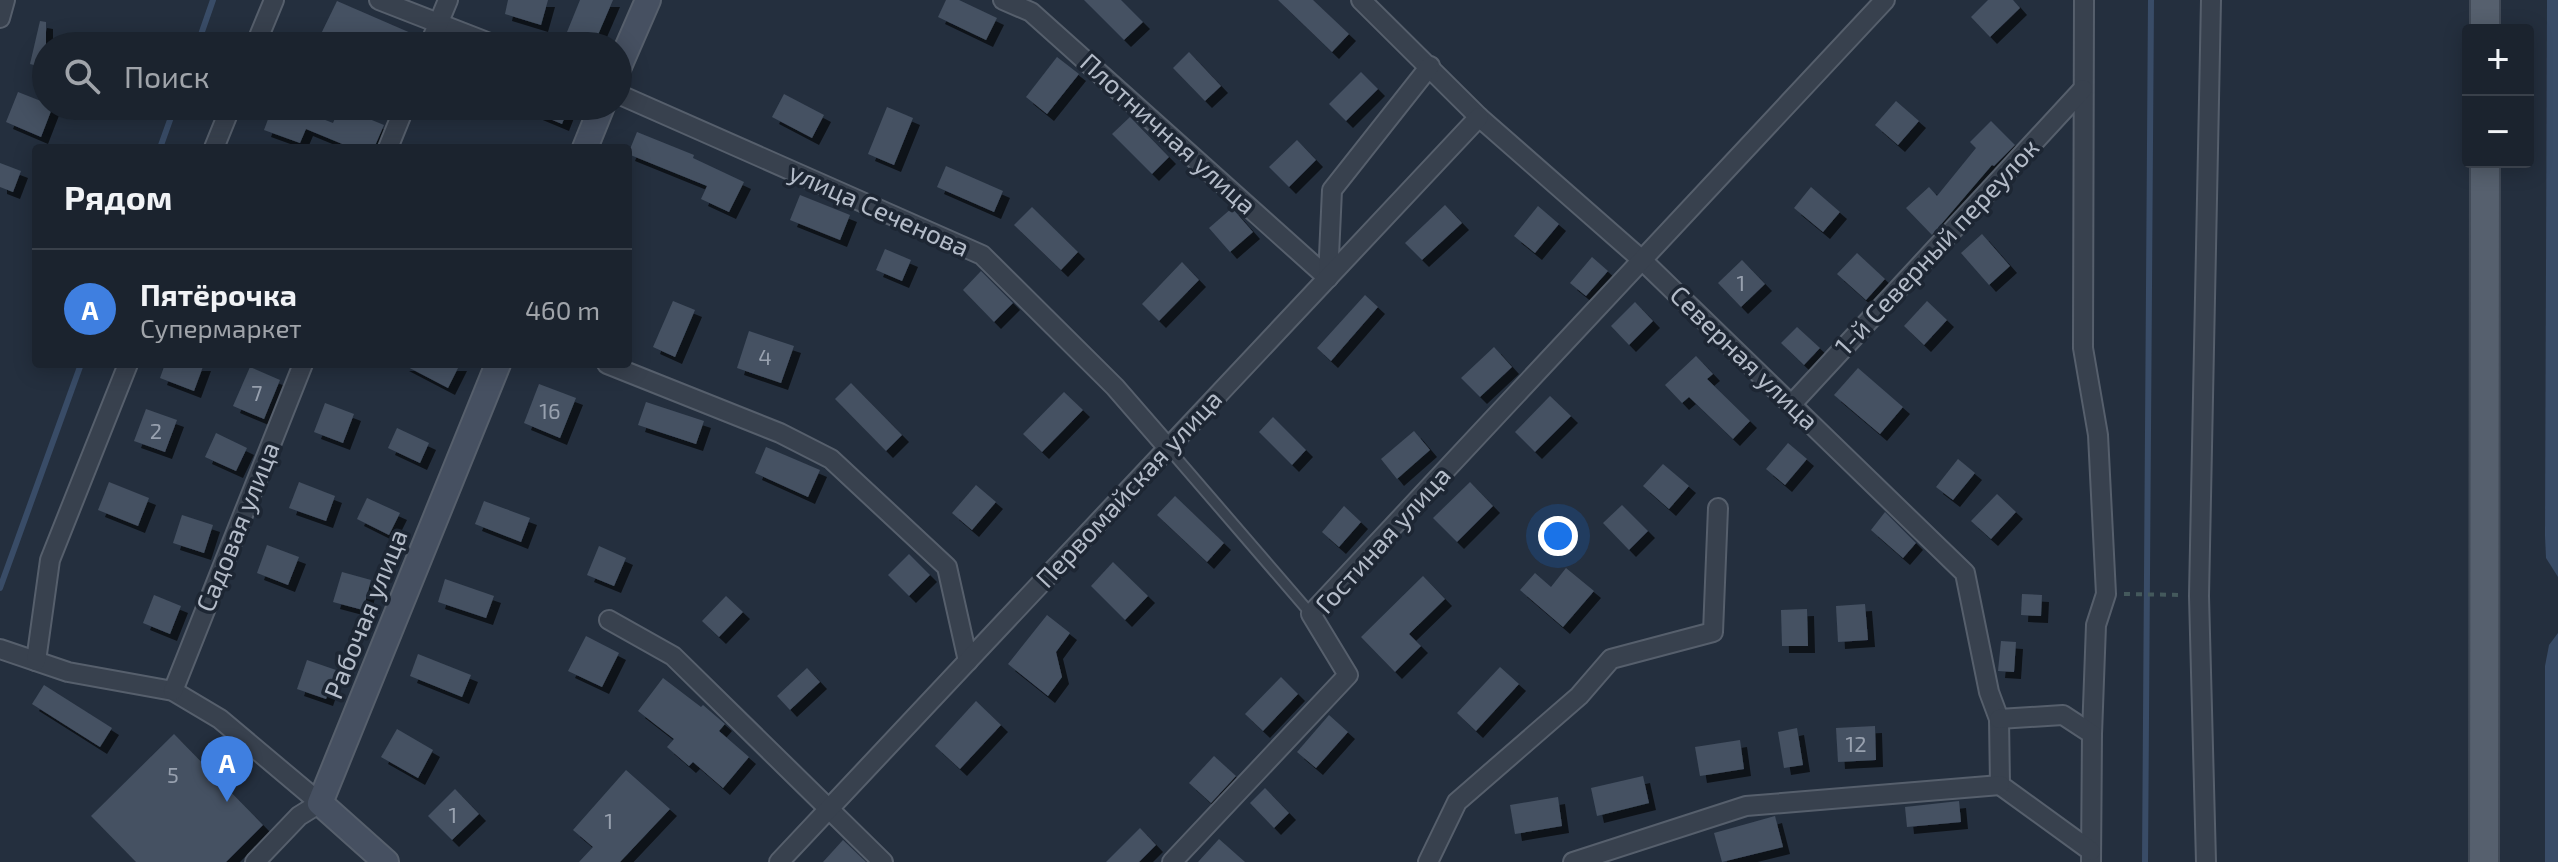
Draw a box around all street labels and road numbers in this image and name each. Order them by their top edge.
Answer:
street label: Плотничная улица [1074,46,1263,221]
street label: 1-й Северный переулок [1827,131,2045,361]
street label: улица Сеченова [784,155,974,263]
street label: Северная улица [1664,278,1826,436]
street label: Первомайская улица [1028,383,1228,594]
street label: Садовая улица [188,437,286,616]
street label: Гостиная улица [1308,459,1457,620]
street label: Рабочая улица [316,524,414,703]

